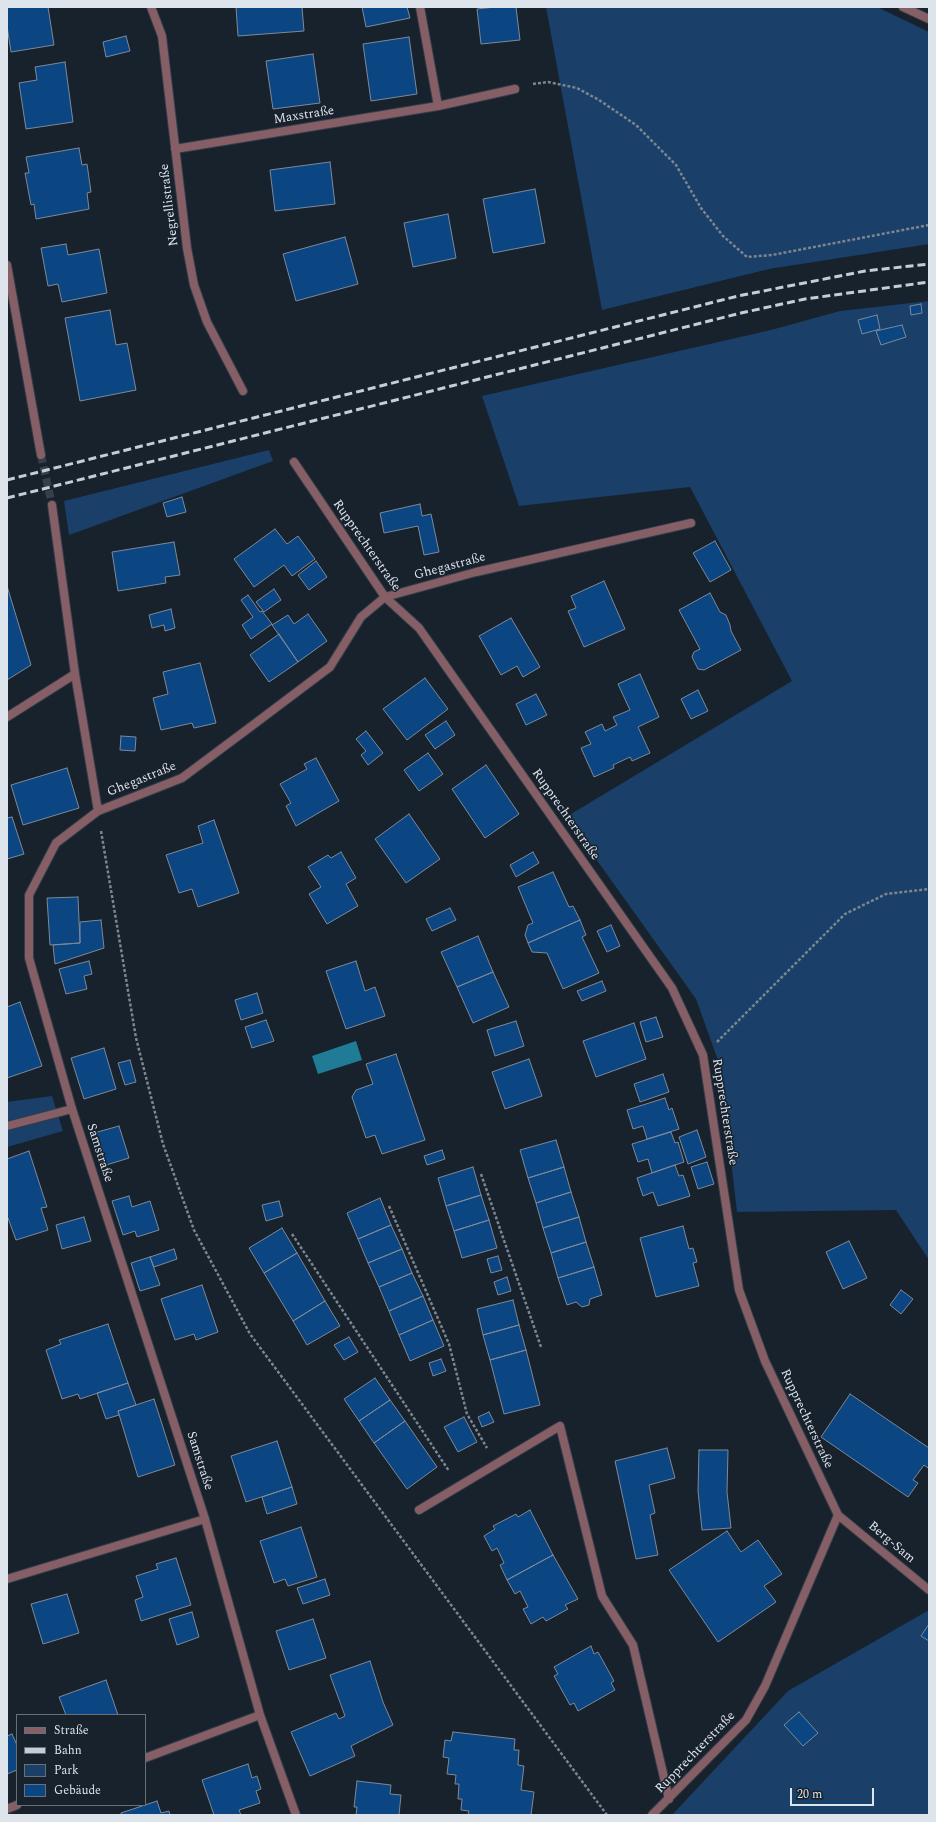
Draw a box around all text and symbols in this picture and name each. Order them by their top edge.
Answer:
street label: Maxstraße [273,104,335,128]
street label: Negrellistraße [157,163,183,247]
street label: Rupprechterstraße [329,497,403,595]
street label: Ghegastraße [413,550,487,584]
street label: Ghegastraße [105,759,179,801]
street label: Rupprechterstraße [528,766,602,864]
street label: Rupprechterstraße [708,1057,740,1167]
street label: Samstraße [82,1122,116,1184]
street label: Rupprechterstraße [776,1367,836,1471]
street label: Samstraße [182,1430,216,1492]
street label: Berg-Sam [864,1519,918,1567]
street label: Rupprechterstraße [653,1709,739,1797]
legend [16,1714,146,1806]
text: Straße [54,1721,89,1740]
text: Bahn [54,1741,82,1760]
text: Park [54,1761,79,1780]
scale bar [792,1780,876,1806]
text: Gebäude [54,1781,101,1800]
text: 20 m [797,1785,822,1804]

